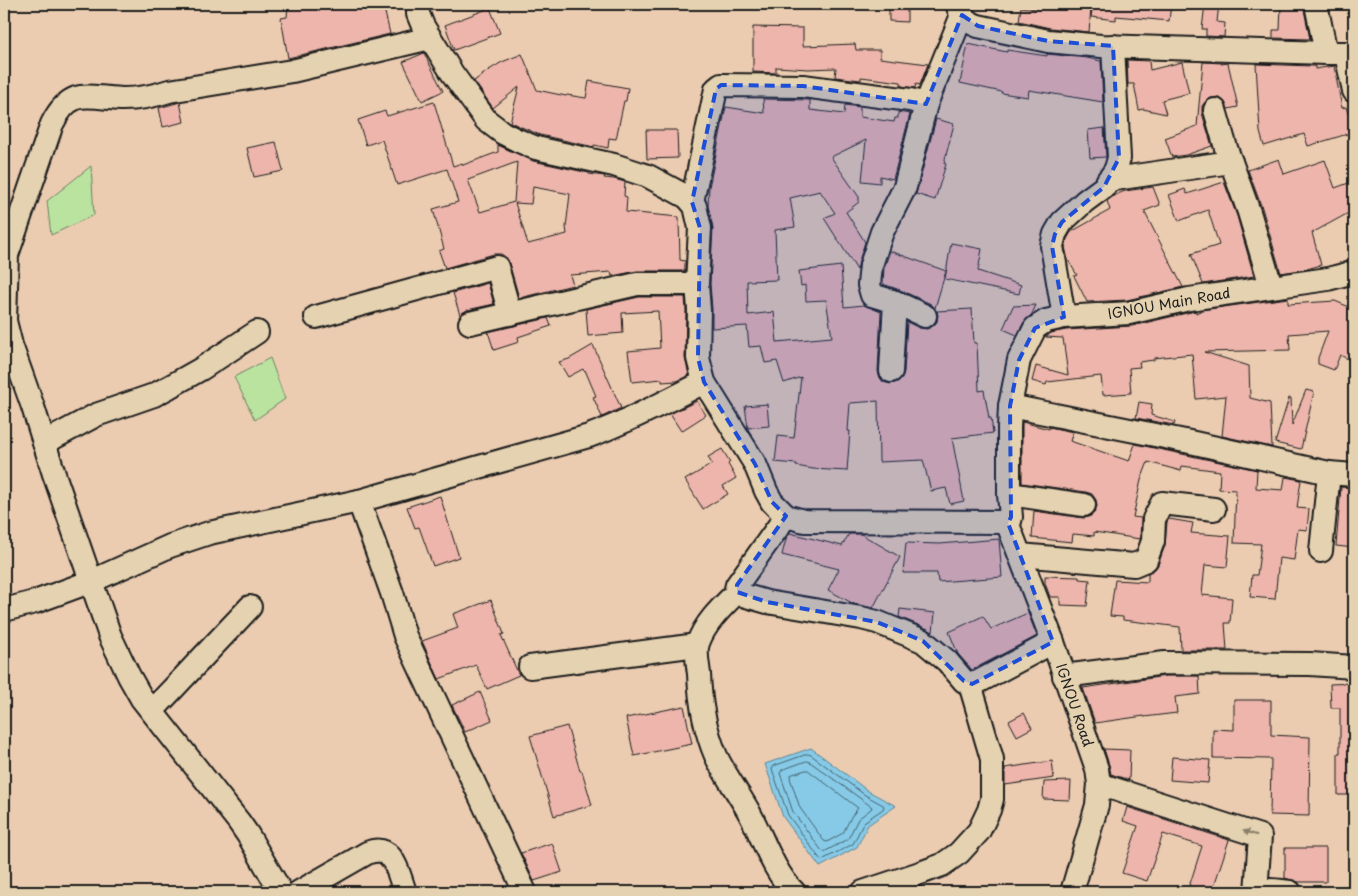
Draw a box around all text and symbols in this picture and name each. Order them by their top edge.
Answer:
street label: IGNOU Main Road [1106,282,1232,324]
street label: IGNOU Road [1051,660,1099,750]
one-way arrow [1242,829,1257,837]

